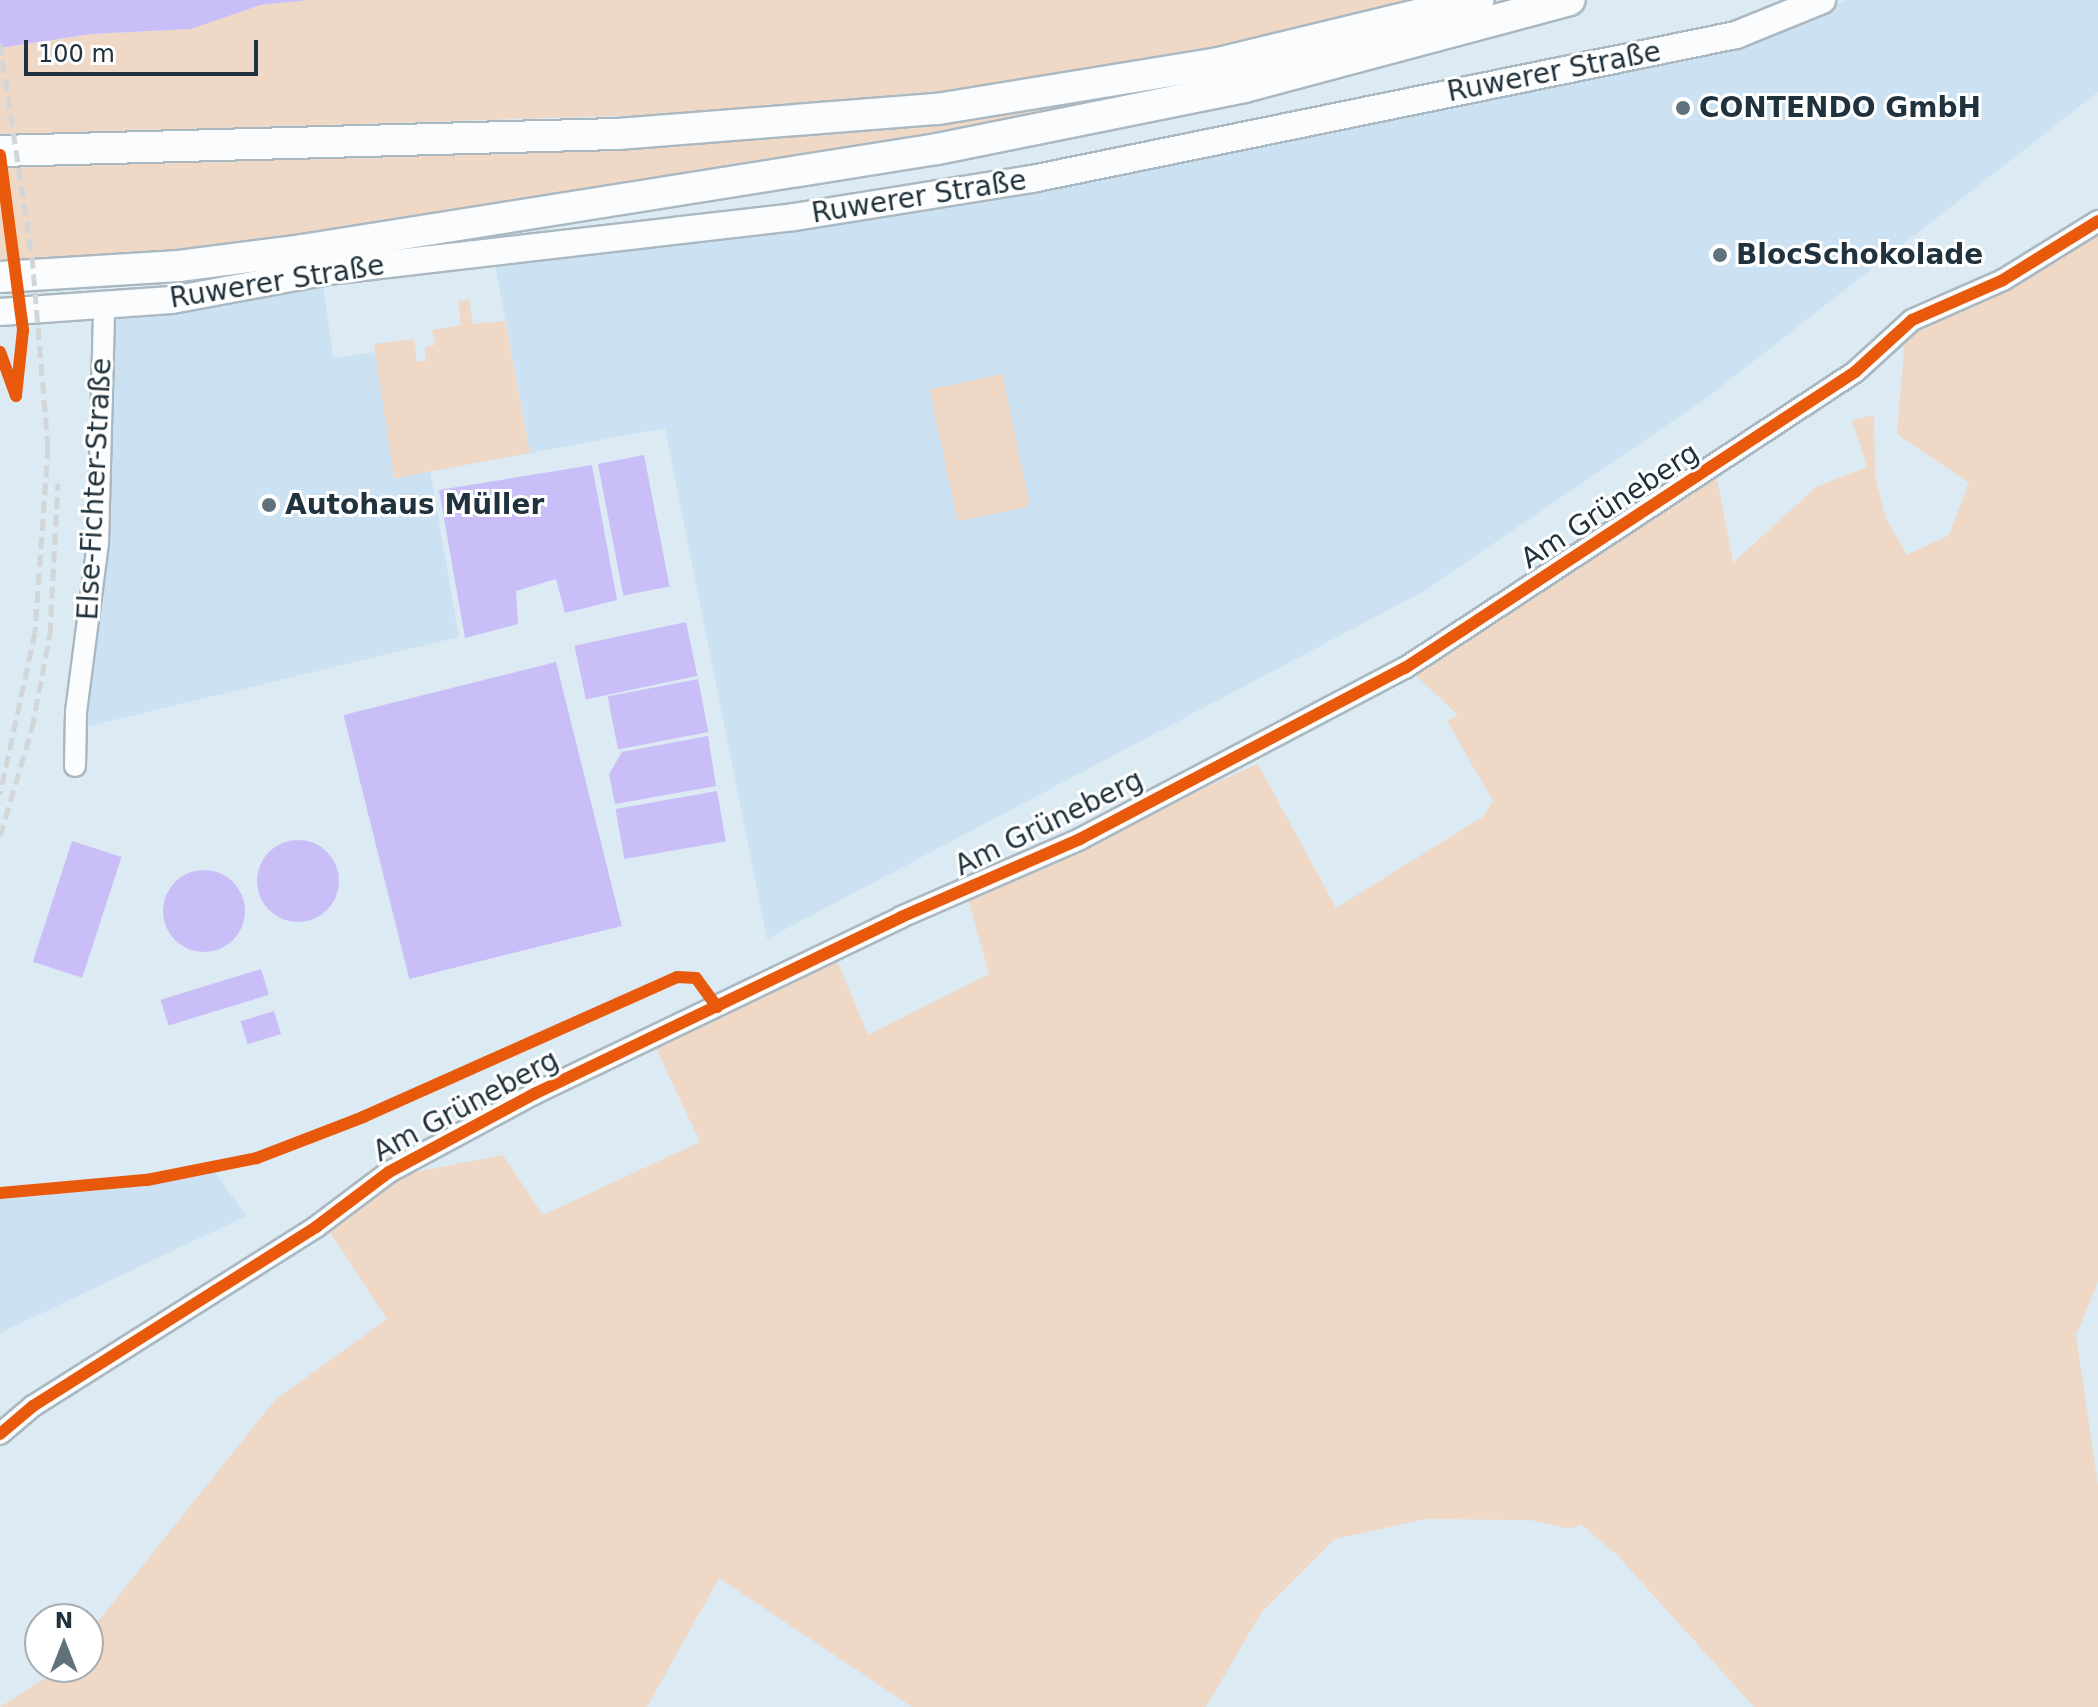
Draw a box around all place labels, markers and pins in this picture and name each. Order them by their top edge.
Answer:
place label: CONTENDO GmbH [1699,91,1981,125]
marker: CONTENDO GmbH [1674,99,1692,117]
place label: BlocSchokolade [1736,238,1983,272]
marker: BlocSchokolade [1711,246,1729,264]
place label: Autohaus Müller [285,488,544,522]
marker: Autohaus Müller [260,496,278,514]

